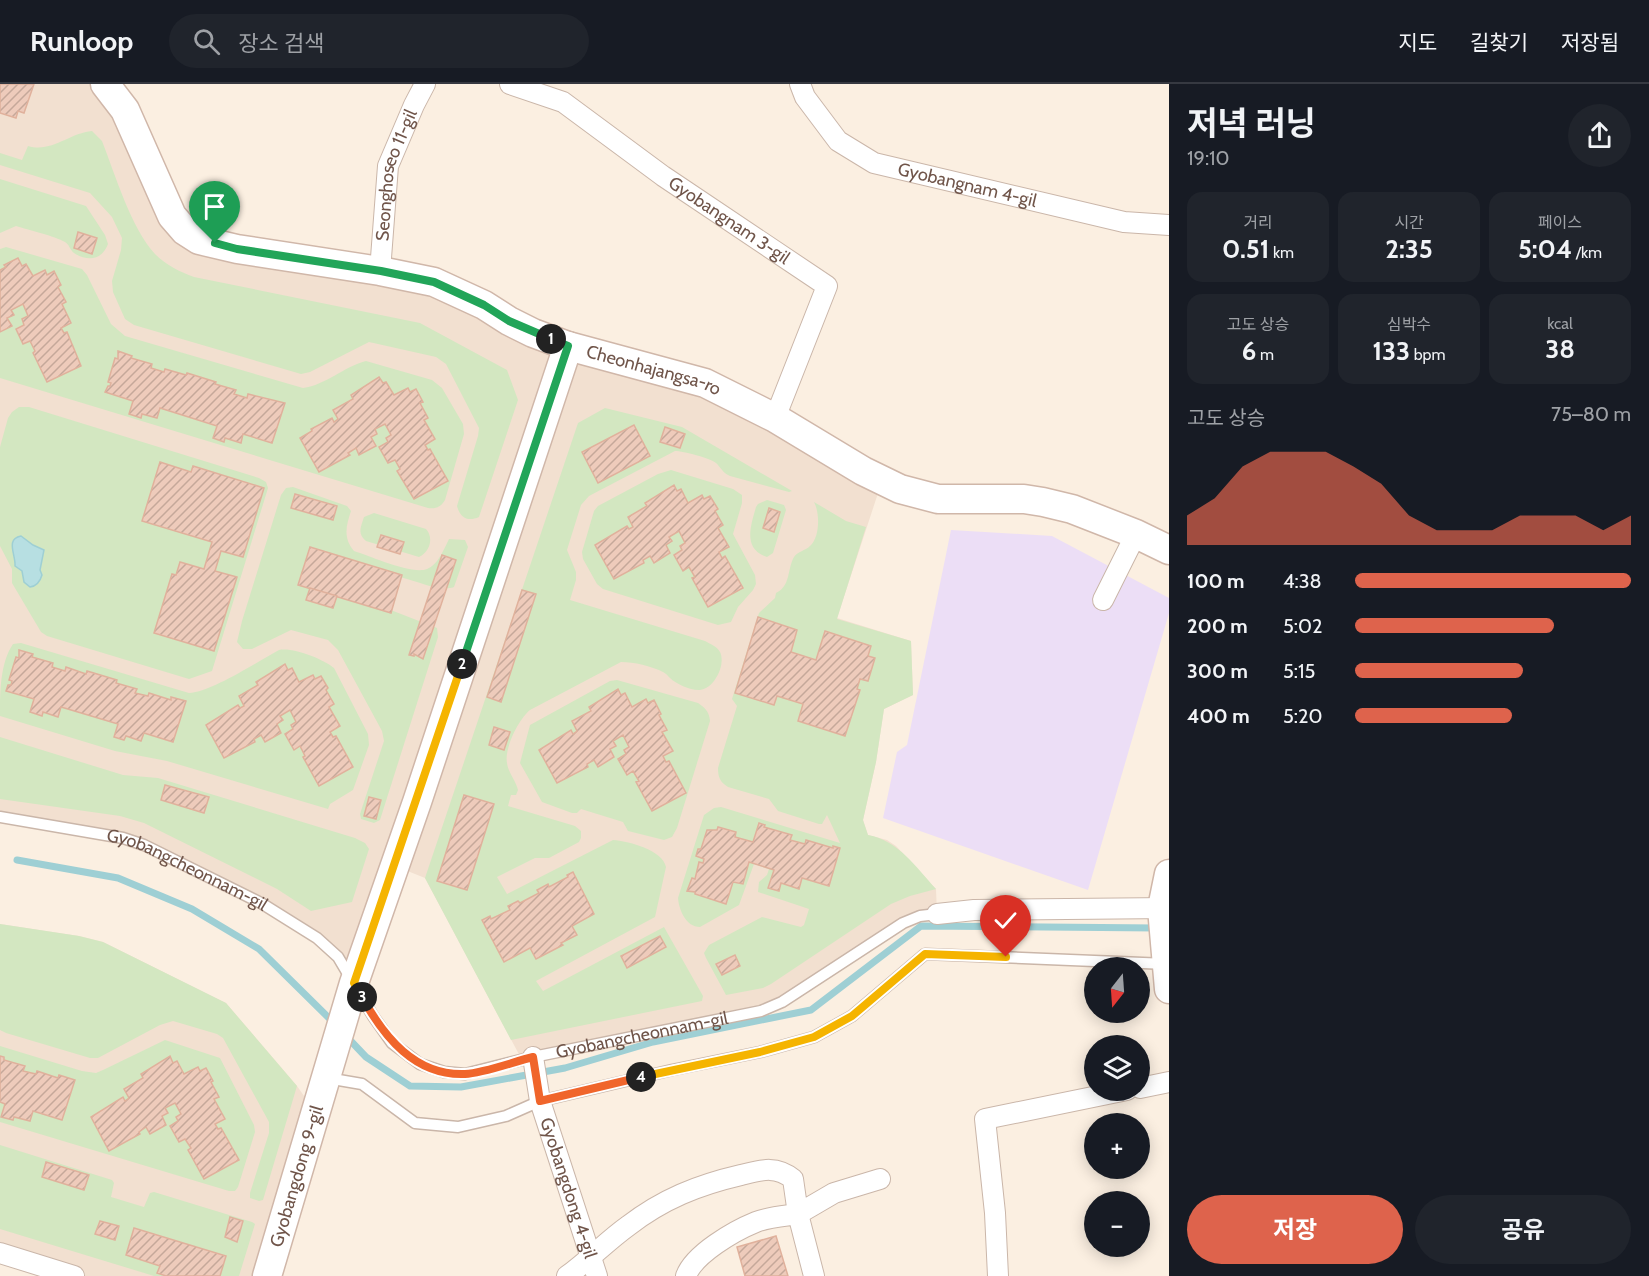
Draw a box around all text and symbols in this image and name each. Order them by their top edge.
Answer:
search box [169,14,589,68]
text: Runloop [30,24,133,58]
icon: search [190,25,223,58]
text: 장소 검색 [238,30,324,57]
text: 지도 [1398,30,1437,55]
text: 길찾기 [1470,30,1528,55]
text: 저장됨 [1561,30,1619,55]
text: 저녁 러닝 [1187,103,1316,143]
button: share [1568,104,1631,167]
street label: Seonghoseo 11-gil [371,105,422,242]
text: 19:10 [1187,146,1230,170]
street label: Gyobangnam 4-gil [896,158,1040,212]
street label: Gyobangnam 3-gil [664,172,795,269]
pin [189,181,240,243]
icon: arrive [198,190,231,223]
text: 거리 [1243,213,1273,232]
text: 시간 [1394,213,1424,232]
text: 페이스 [1538,213,1582,232]
text: 0.51 [1222,233,1269,265]
text: 2:35 [1385,233,1433,265]
text: 5:04 [1518,233,1572,265]
text: km [1269,243,1294,262]
text: /km [1572,243,1602,262]
text: kcal [1547,314,1573,333]
text: 고도 상승 [1227,315,1289,334]
text: 심박수 [1387,315,1431,334]
pin: 1 [536,324,566,354]
text: 1 [548,329,554,348]
text: 38 [1545,333,1575,365]
text: 6 [1242,335,1256,367]
text: 133 [1372,335,1410,367]
street label: Cheonhajangsa-ro [584,340,725,400]
text: m [1256,345,1274,364]
text: bpm [1410,345,1446,364]
text: 75–80 m [1551,402,1631,426]
text: 고도 상승 [1187,406,1265,430]
text: 100 m [1187,569,1245,593]
text: 4:38 [1283,569,1322,593]
text: 200 m [1187,614,1248,638]
text: 5:02 [1283,614,1322,638]
pin: 2 [447,649,477,679]
text: 2 [458,654,466,673]
text: 300 m [1187,659,1248,683]
text: 5:15 [1283,659,1315,683]
text: 400 m [1187,704,1250,728]
text: 5:20 [1283,704,1322,728]
street label: Gyobangcheonnam-gil [105,824,273,916]
pin [980,895,1031,957]
icon: check [989,904,1022,937]
north arrow [1084,957,1150,1023]
map controls [1084,957,1150,1257]
pin: 3 [347,982,377,1012]
text: 3 [358,987,366,1006]
street label: Gyobangcheonnam-gil [554,1007,731,1063]
button: layers [1084,1035,1150,1101]
pin: 4 [626,1062,656,1092]
text: 4 [636,1067,646,1086]
street label: Gyobangdong 9-gil [265,1102,328,1250]
button: + [1084,1113,1150,1179]
street label: Gyobangdong 4-gil [535,1115,602,1262]
button: − [1084,1191,1150,1257]
button: 저장 [1187,1195,1403,1264]
button: 공유 [1415,1195,1631,1264]

